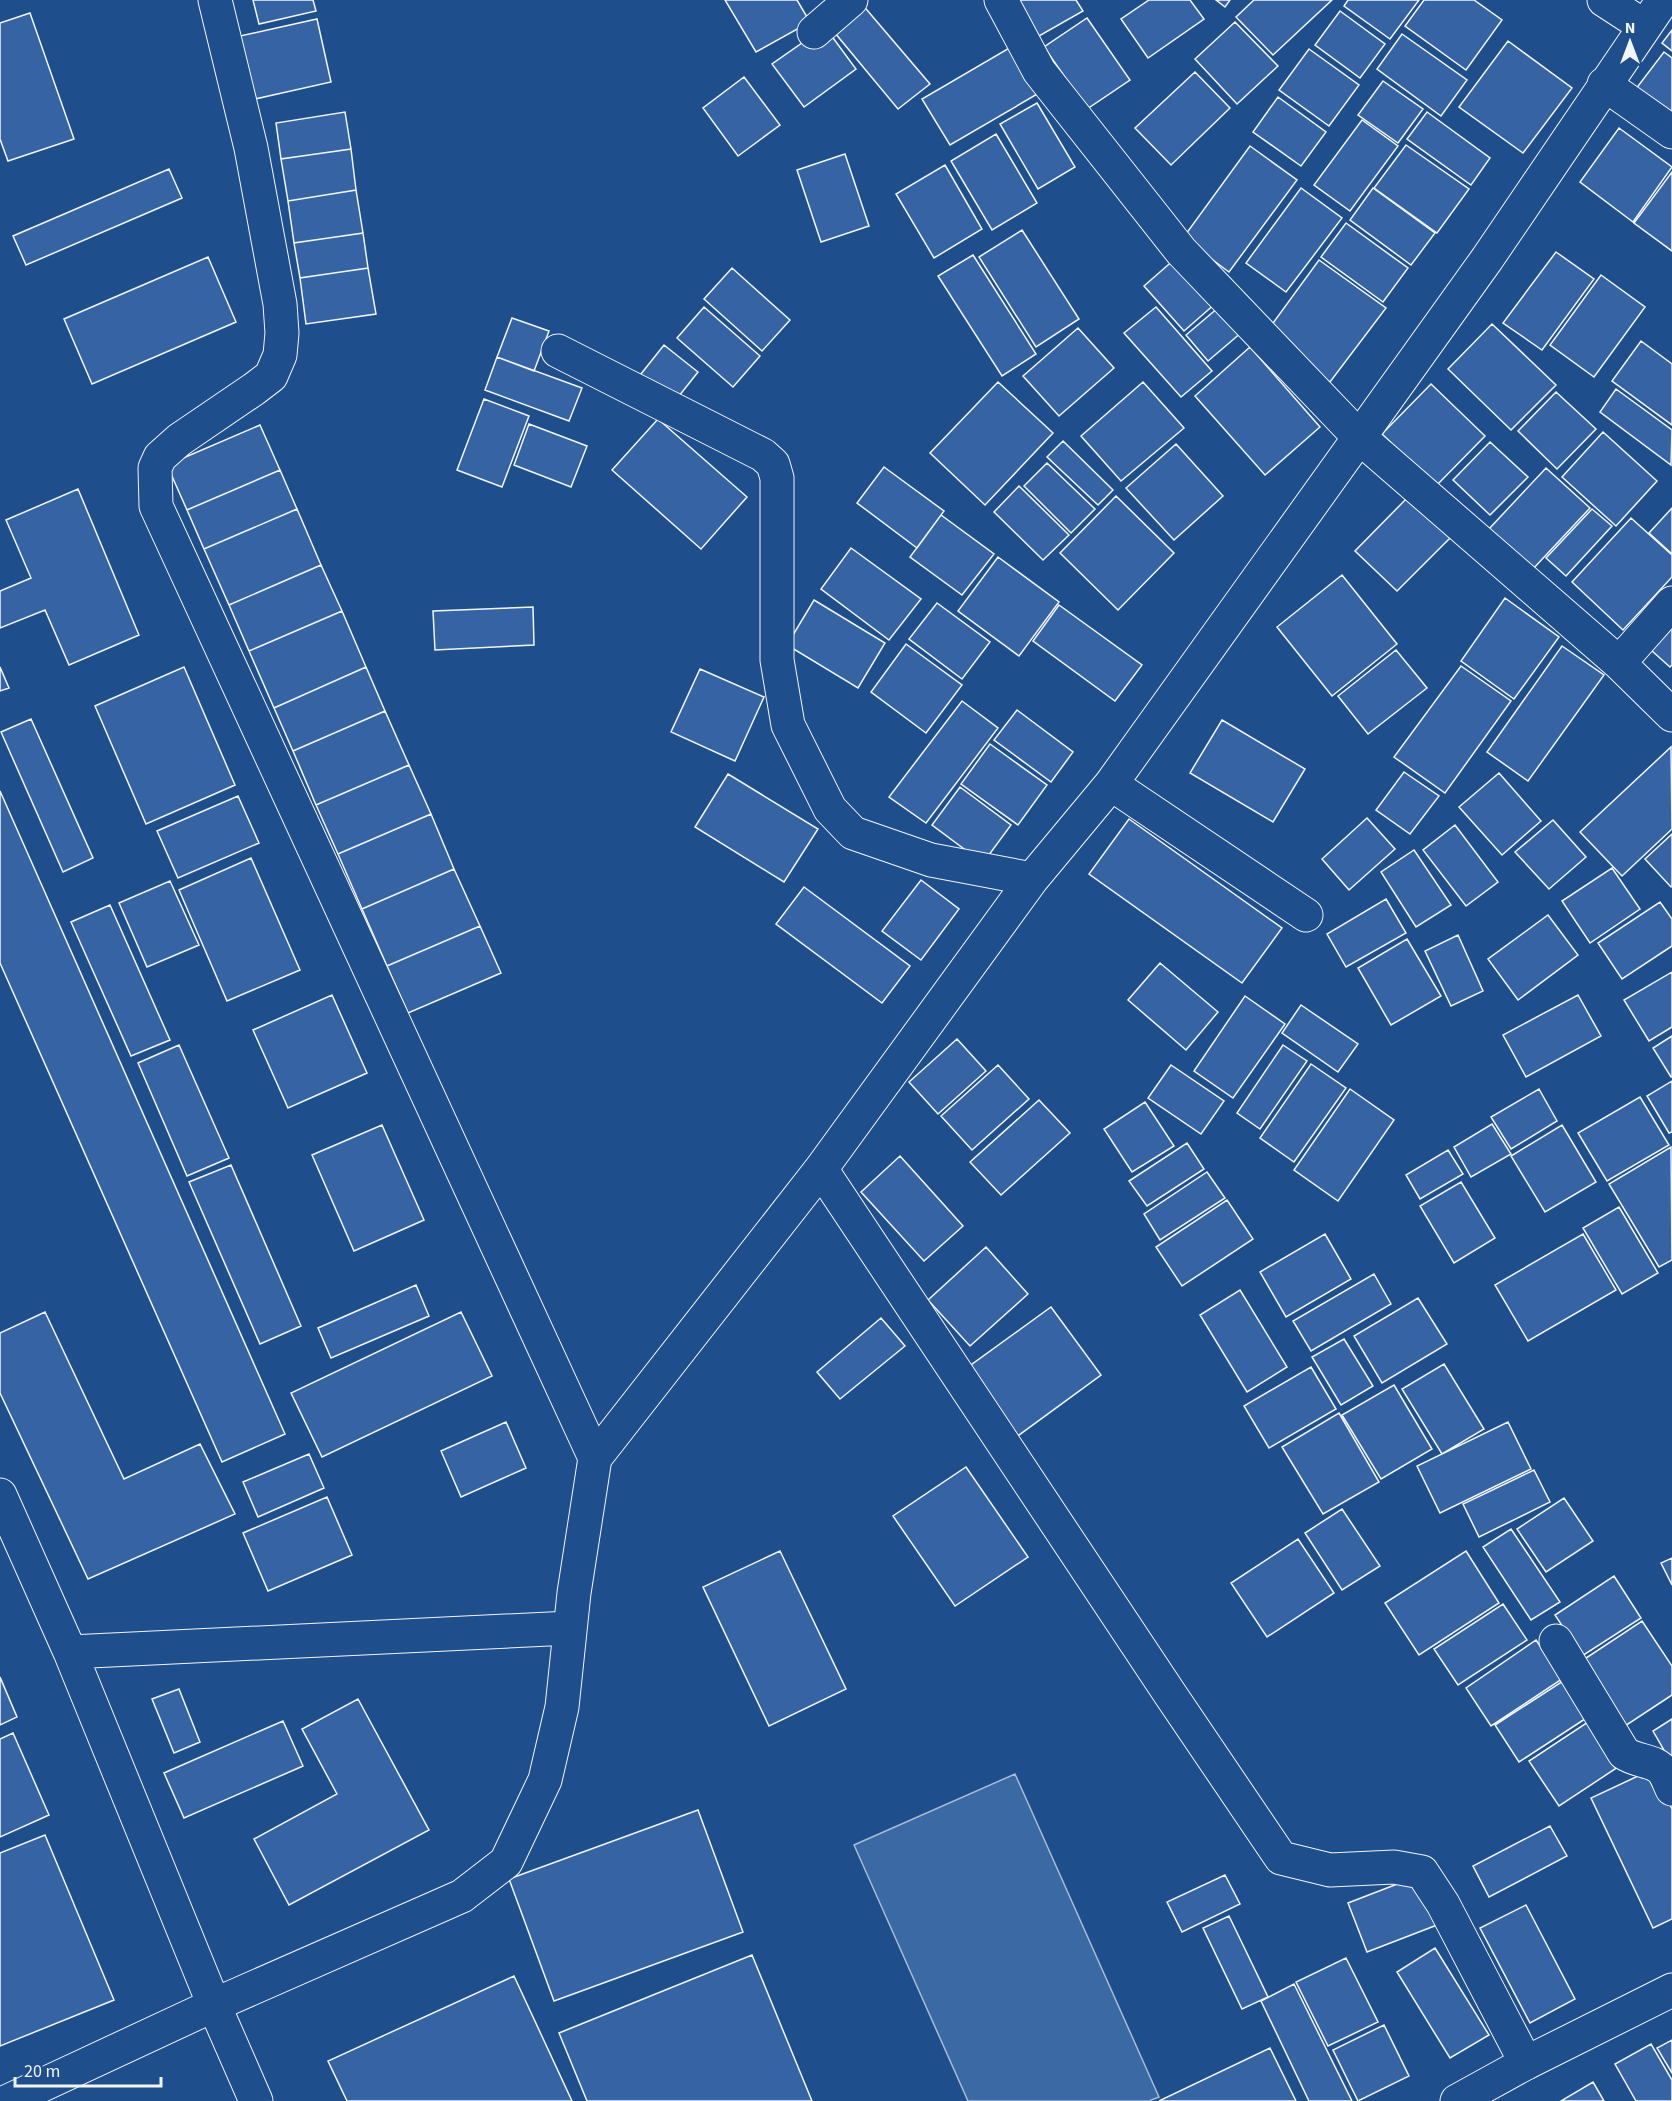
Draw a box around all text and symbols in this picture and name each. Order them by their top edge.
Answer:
north arrow [1600,12,1660,72]
text: N [1625,17,1635,39]
scale bar [15,2050,160,2088]
text: 20 m [24,2059,60,2084]

